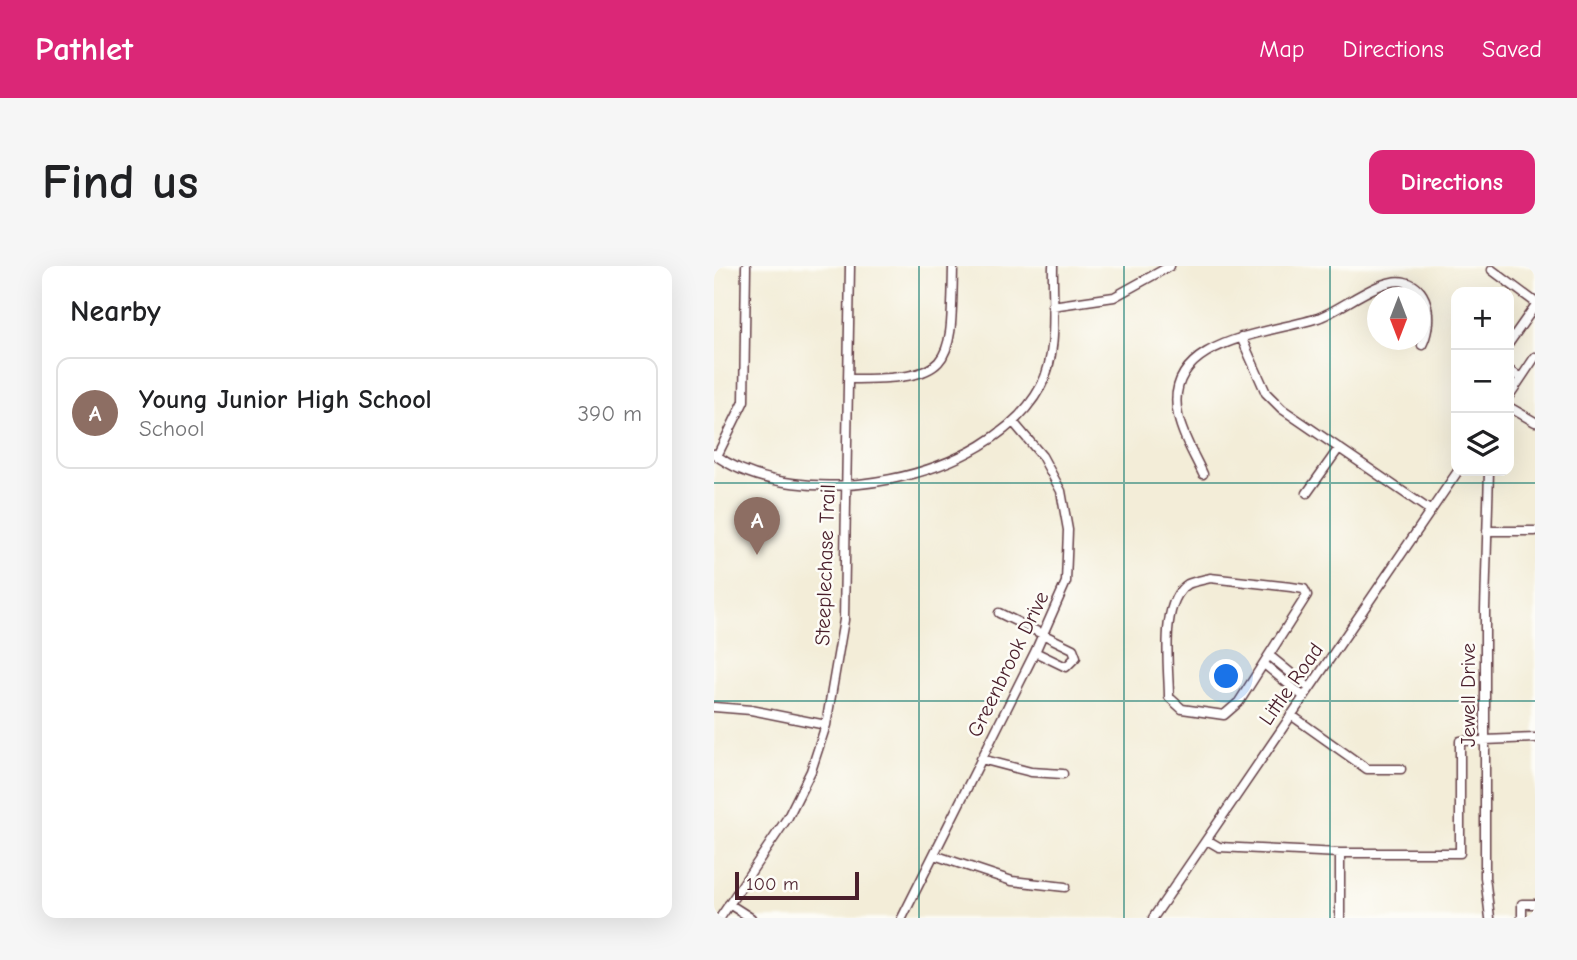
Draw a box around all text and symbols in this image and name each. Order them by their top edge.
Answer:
text: Pathlet [35,30,133,68]
text: Map [1259,35,1305,63]
text: Directions [1343,35,1444,63]
text: Saved [1482,35,1542,63]
button: Directions [1369,150,1535,214]
text: Find us [42,154,198,210]
north arrow [1367,287,1430,350]
map controls [1451,287,1514,476]
button: + [1451,287,1514,350]
text: Nearby [70,294,161,329]
button: − [1451,350,1514,413]
text: Young Junior High School [139,385,432,415]
text: A [89,400,101,427]
text: 390 m [577,400,642,427]
button: layers [1451,413,1514,476]
text: School [139,415,204,442]
street label: Steeplechase Trail [810,484,840,646]
pin: A [734,497,780,555]
street label: Greenbrook Drive [962,587,1054,741]
street label: Little Road [1254,638,1328,730]
street label: Jewell Drive [1456,643,1480,747]
your location [1209,659,1243,693]
scale bar [735,869,859,901]
text: 100 m [746,873,799,895]

